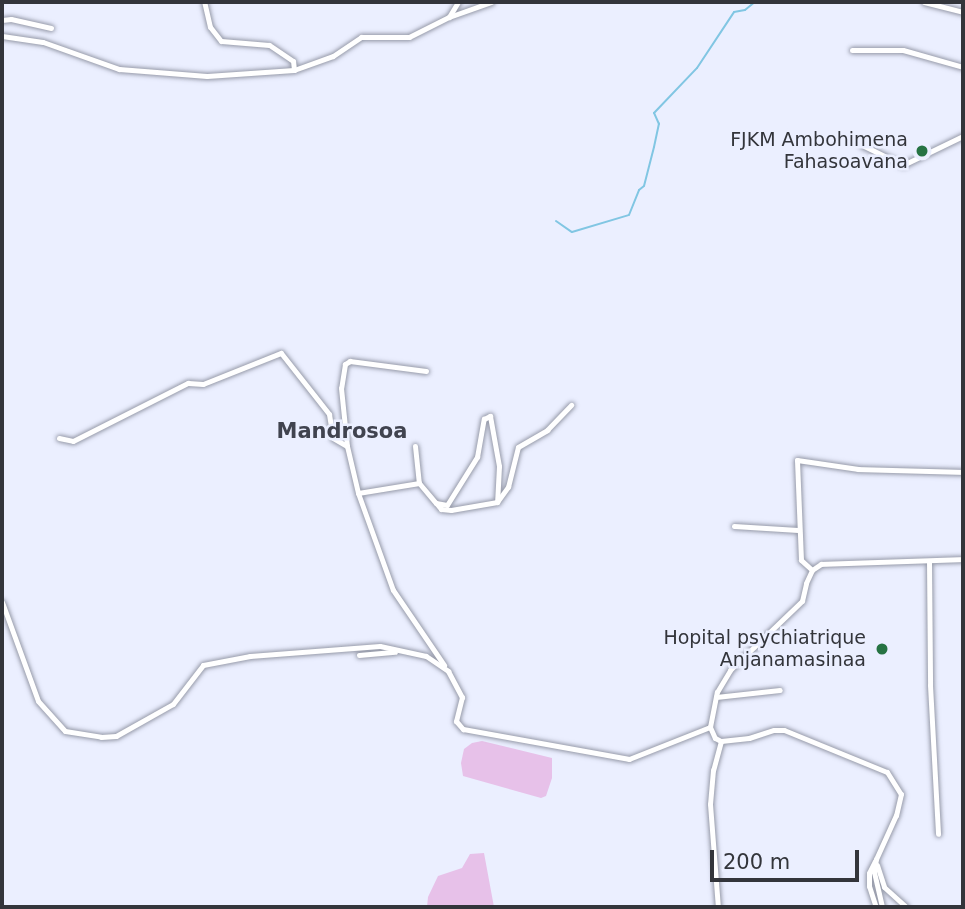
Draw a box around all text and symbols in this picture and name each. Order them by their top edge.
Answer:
place label: FJKM Ambohimena Fahasoavana [730,129,908,173]
marker: FJKM Ambohimena Fahasoavana [914,143,930,159]
district label: Mandrosoa [277,418,407,444]
place label: Hopital psychiatrique Anjanamasinaa [663,627,866,671]
marker: Hopital psychiatrique Anjanamasinaa [872,639,892,659]
scale bar [713,836,862,880]
text: 200 m [723,850,790,874]

